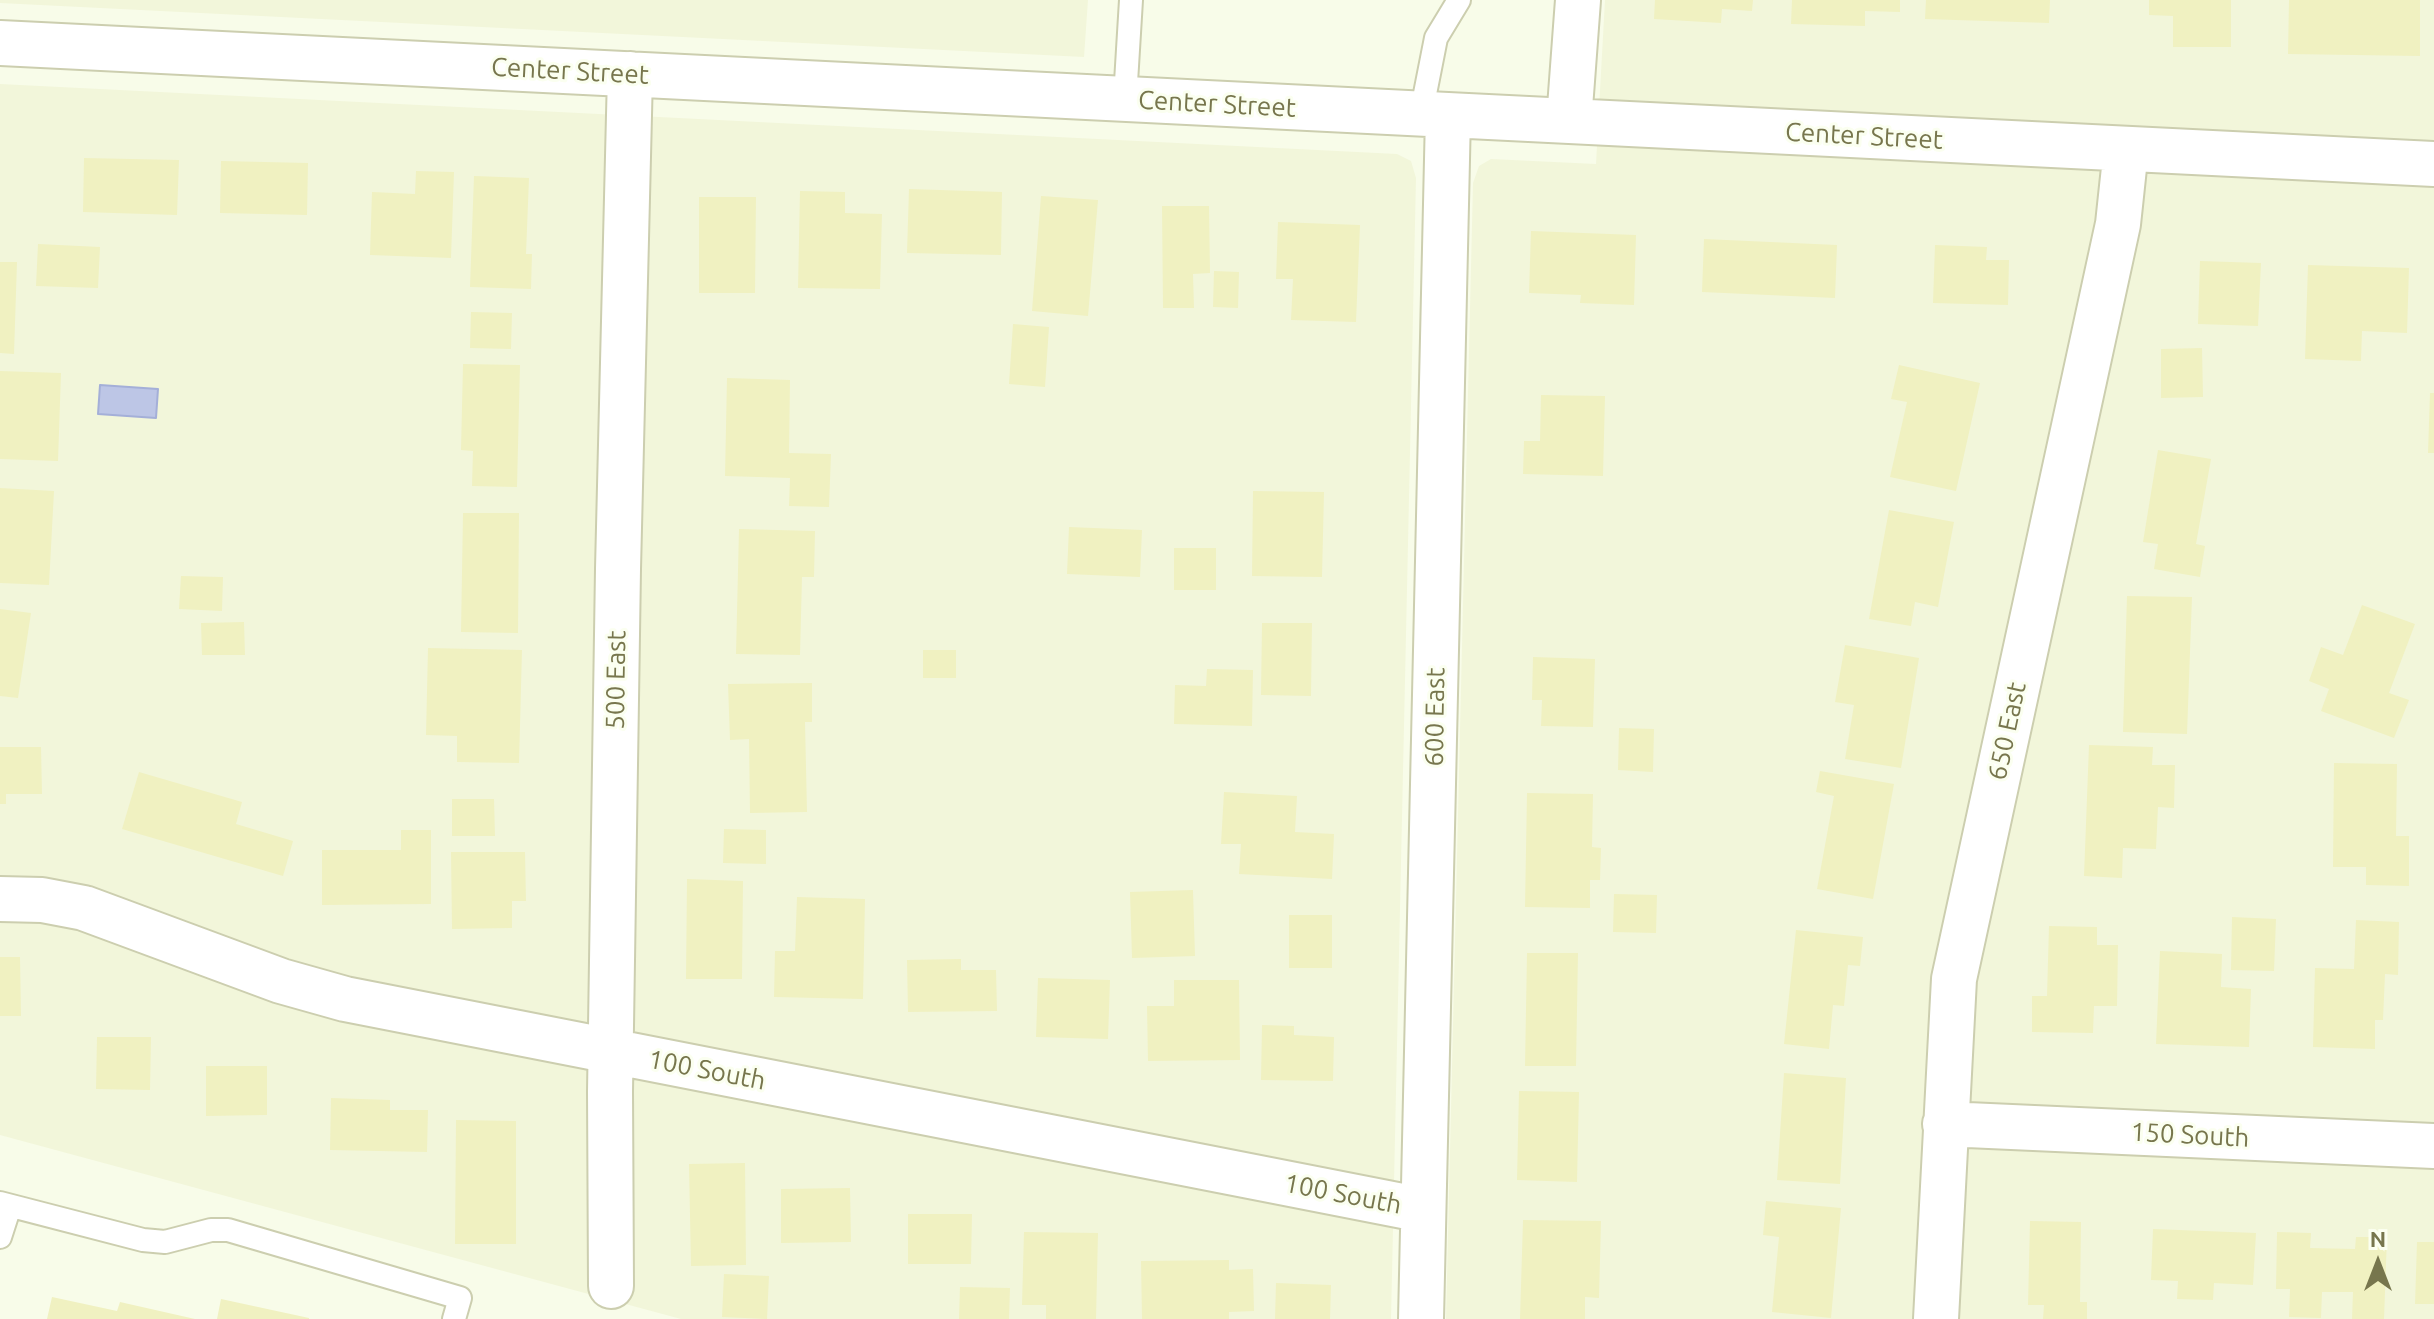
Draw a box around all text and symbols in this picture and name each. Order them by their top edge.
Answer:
street label: Center Street [490,51,650,91]
street label: Center Street [1137,84,1297,124]
street label: Center Street [1784,116,1944,156]
street label: 500 East [600,630,632,730]
street label: 600 East [1419,667,1451,767]
street label: 650 East [1981,679,2033,783]
street label: 100 South [646,1043,768,1097]
street label: 150 South [2130,1116,2250,1154]
street label: 100 South [1282,1167,1404,1221]
north arrow [2338,1223,2418,1303]
text: N [2370,1226,2386,1251]

